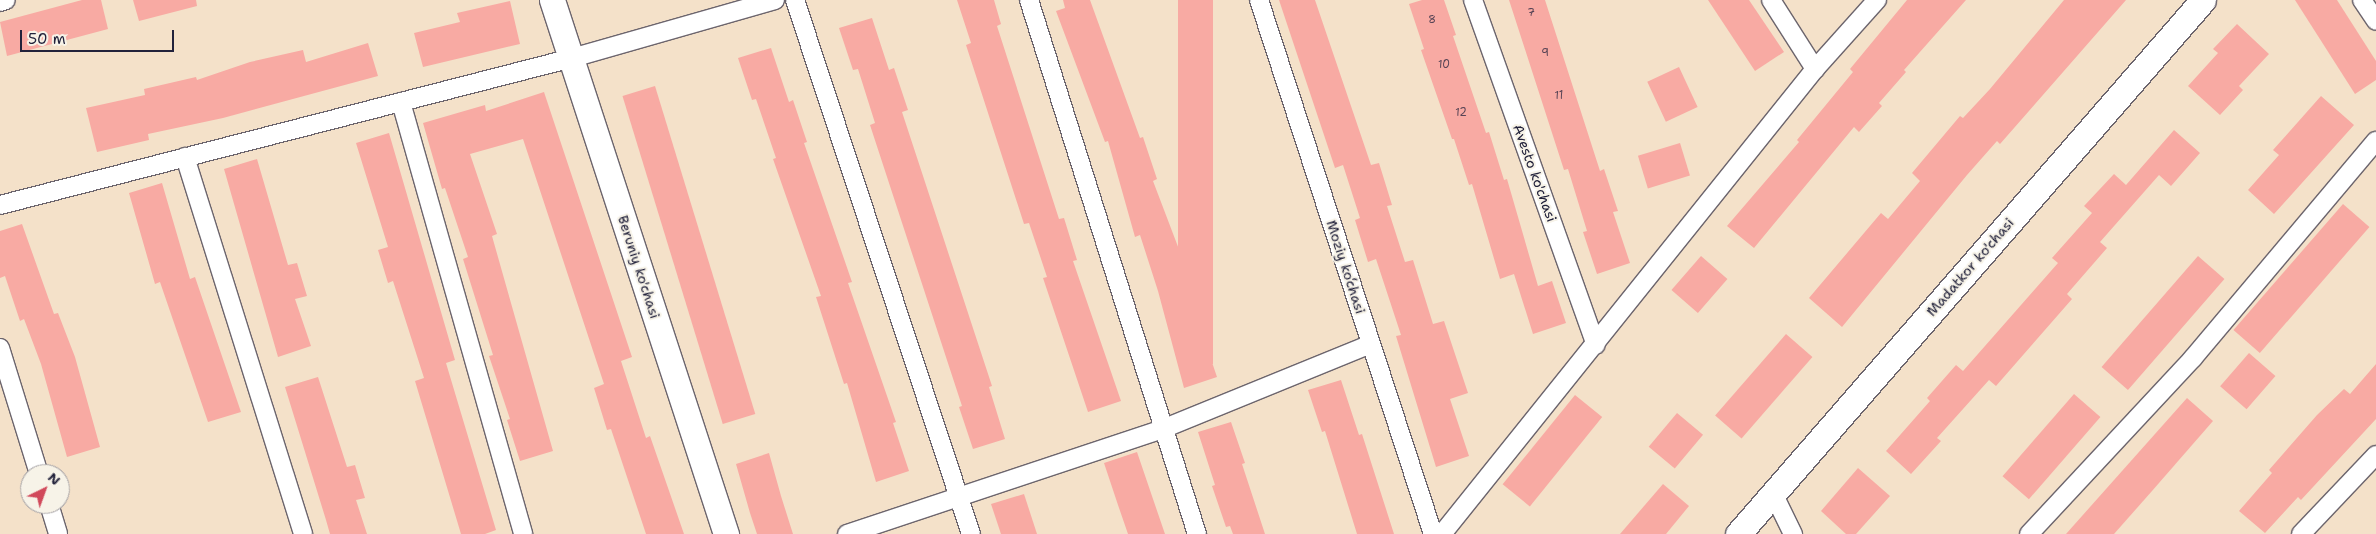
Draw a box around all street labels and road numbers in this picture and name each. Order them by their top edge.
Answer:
street label: Avesto ko'chasi [1510,122,1560,224]
street label: Beruniy ko'chasi [614,213,664,321]
street label: Madatkor ko'chasi [1923,214,2017,320]
street label: Moziy ko‘chasi [1323,218,1369,316]

